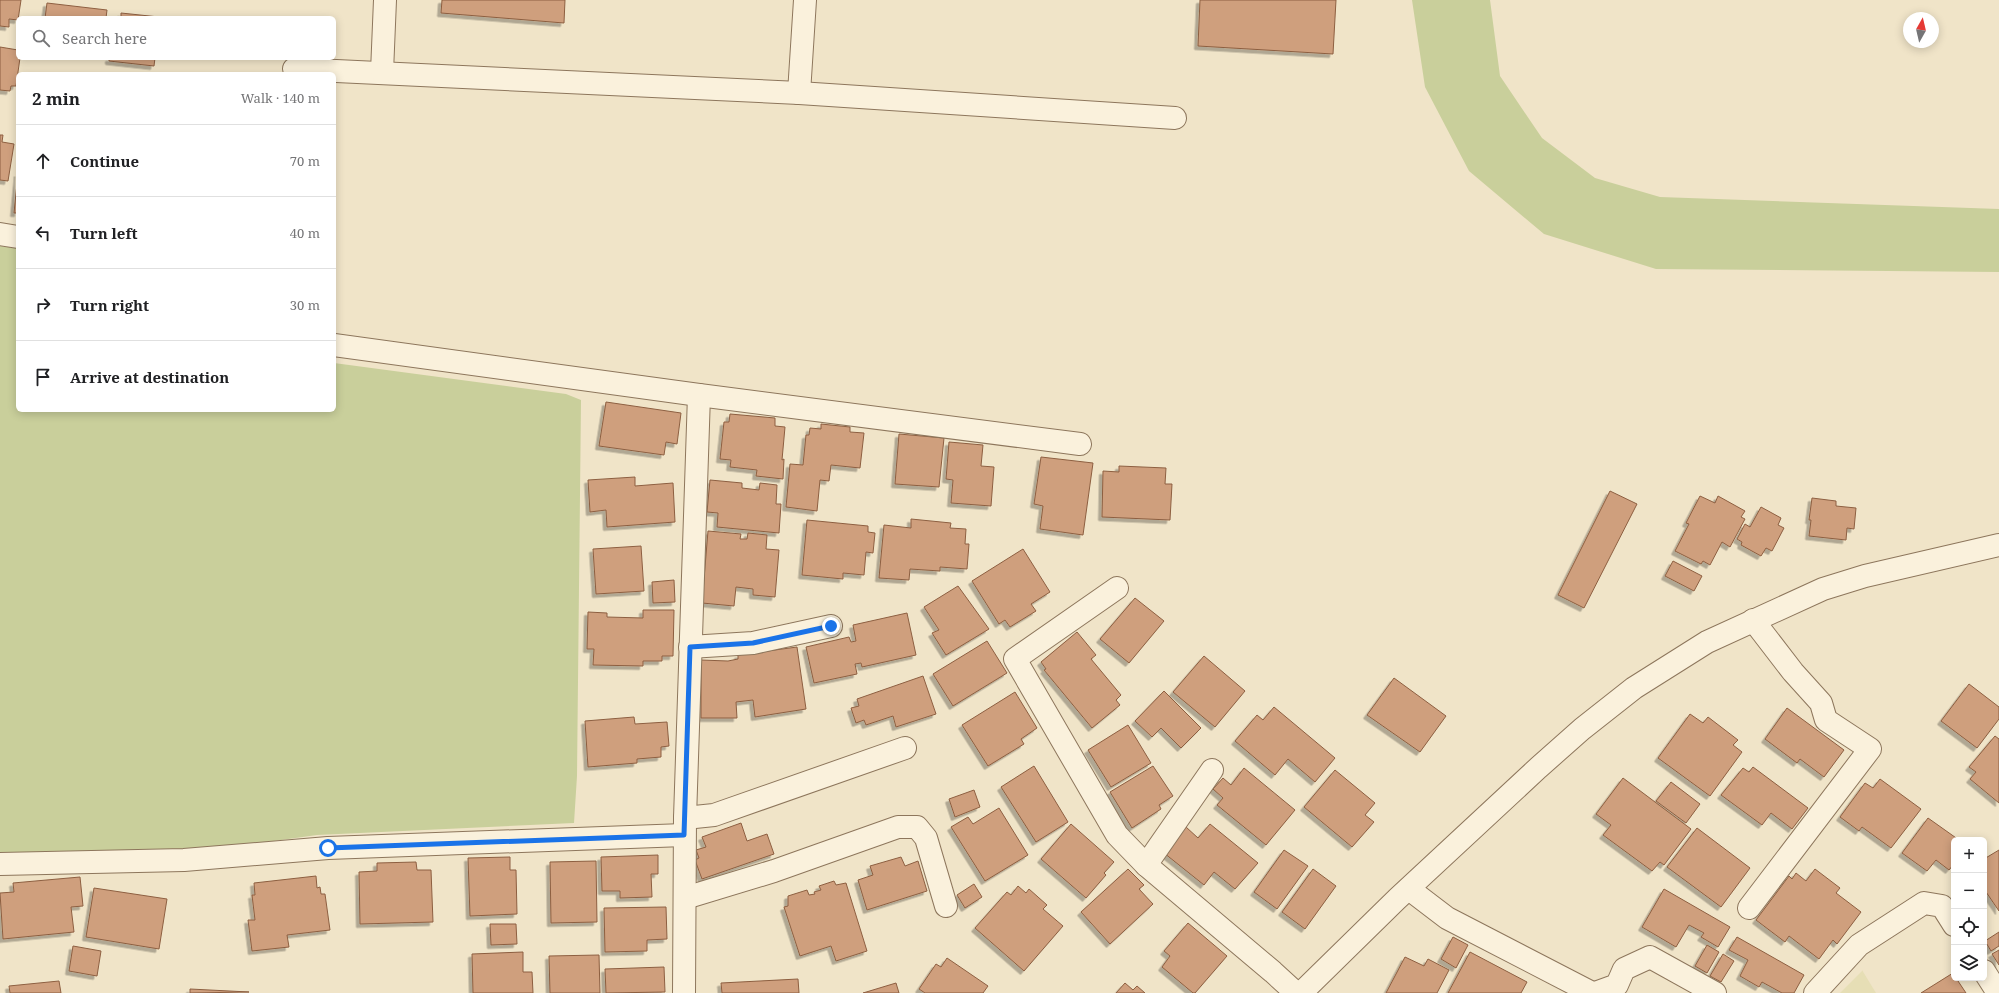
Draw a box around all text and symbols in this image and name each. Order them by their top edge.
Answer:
north arrow [1903,12,1939,48]
search box [16,16,336,60]
icon: search [30,27,52,49]
text: Search here [62,28,147,48]
text: 2 min [32,87,80,110]
text: Walk · 140 m [241,89,320,107]
icon: ahead [32,150,54,172]
text: Continue [70,151,139,171]
text: 70 m [290,152,320,170]
icon: left [32,222,54,244]
text: Turn left [70,223,138,243]
text: 40 m [290,224,320,242]
icon: right [32,294,54,316]
text: Turn right [70,295,149,315]
text: 30 m [290,296,320,314]
icon: arrive [32,366,54,388]
text: Arrive at destination [70,367,229,387]
route end [822,617,840,635]
map controls [1951,837,1987,981]
button: + [1951,837,1987,873]
route start [319,839,337,857]
button: − [1951,873,1987,909]
button: locate [1951,909,1987,945]
button: layers [1951,945,1987,981]

